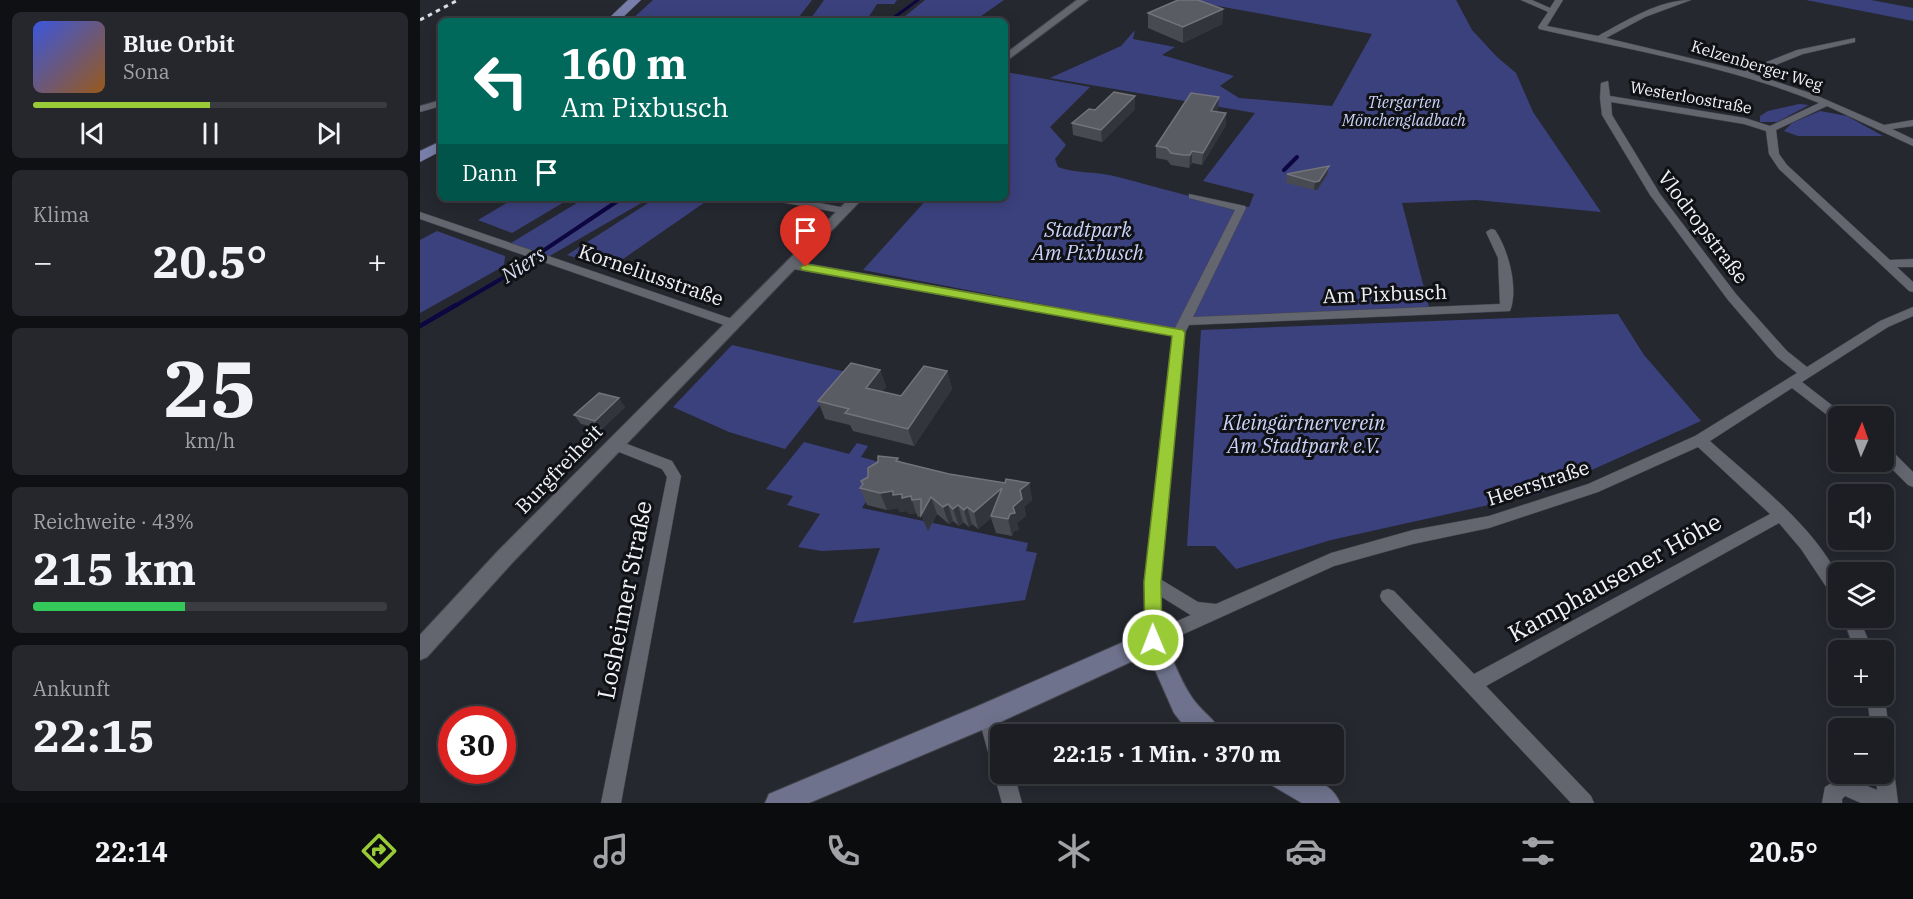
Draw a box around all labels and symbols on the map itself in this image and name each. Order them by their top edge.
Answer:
street label: Kelzenberger Weg [1689,35,1825,95]
street label: Westerloostraße [1629,76,1753,118]
park label: Tiergarten Mönchengladbach [1341,92,1466,130]
street label: Vlodropstraße [1652,165,1755,289]
pin [780,205,831,267]
park label: Stadtpark Am Pixbusch [1030,216,1144,266]
street label: Korneliusstraße [575,237,727,312]
water label: Niers [494,239,550,289]
street label: Am Pixbusch [1322,278,1448,309]
north arrow [1828,406,1894,472]
park label: Kleingärtnerverein Am Stadtpark e.V. [1222,409,1386,459]
street label: Burgfreiheit [509,418,608,519]
street label: Heerstraße [1483,453,1592,512]
street label: Losheimer Straße [589,498,659,702]
street label: Kamphausener Höhe [1502,505,1727,649]
position arrow [1121,608,1185,672]
speed limit sign: 30 [438,706,516,784]

